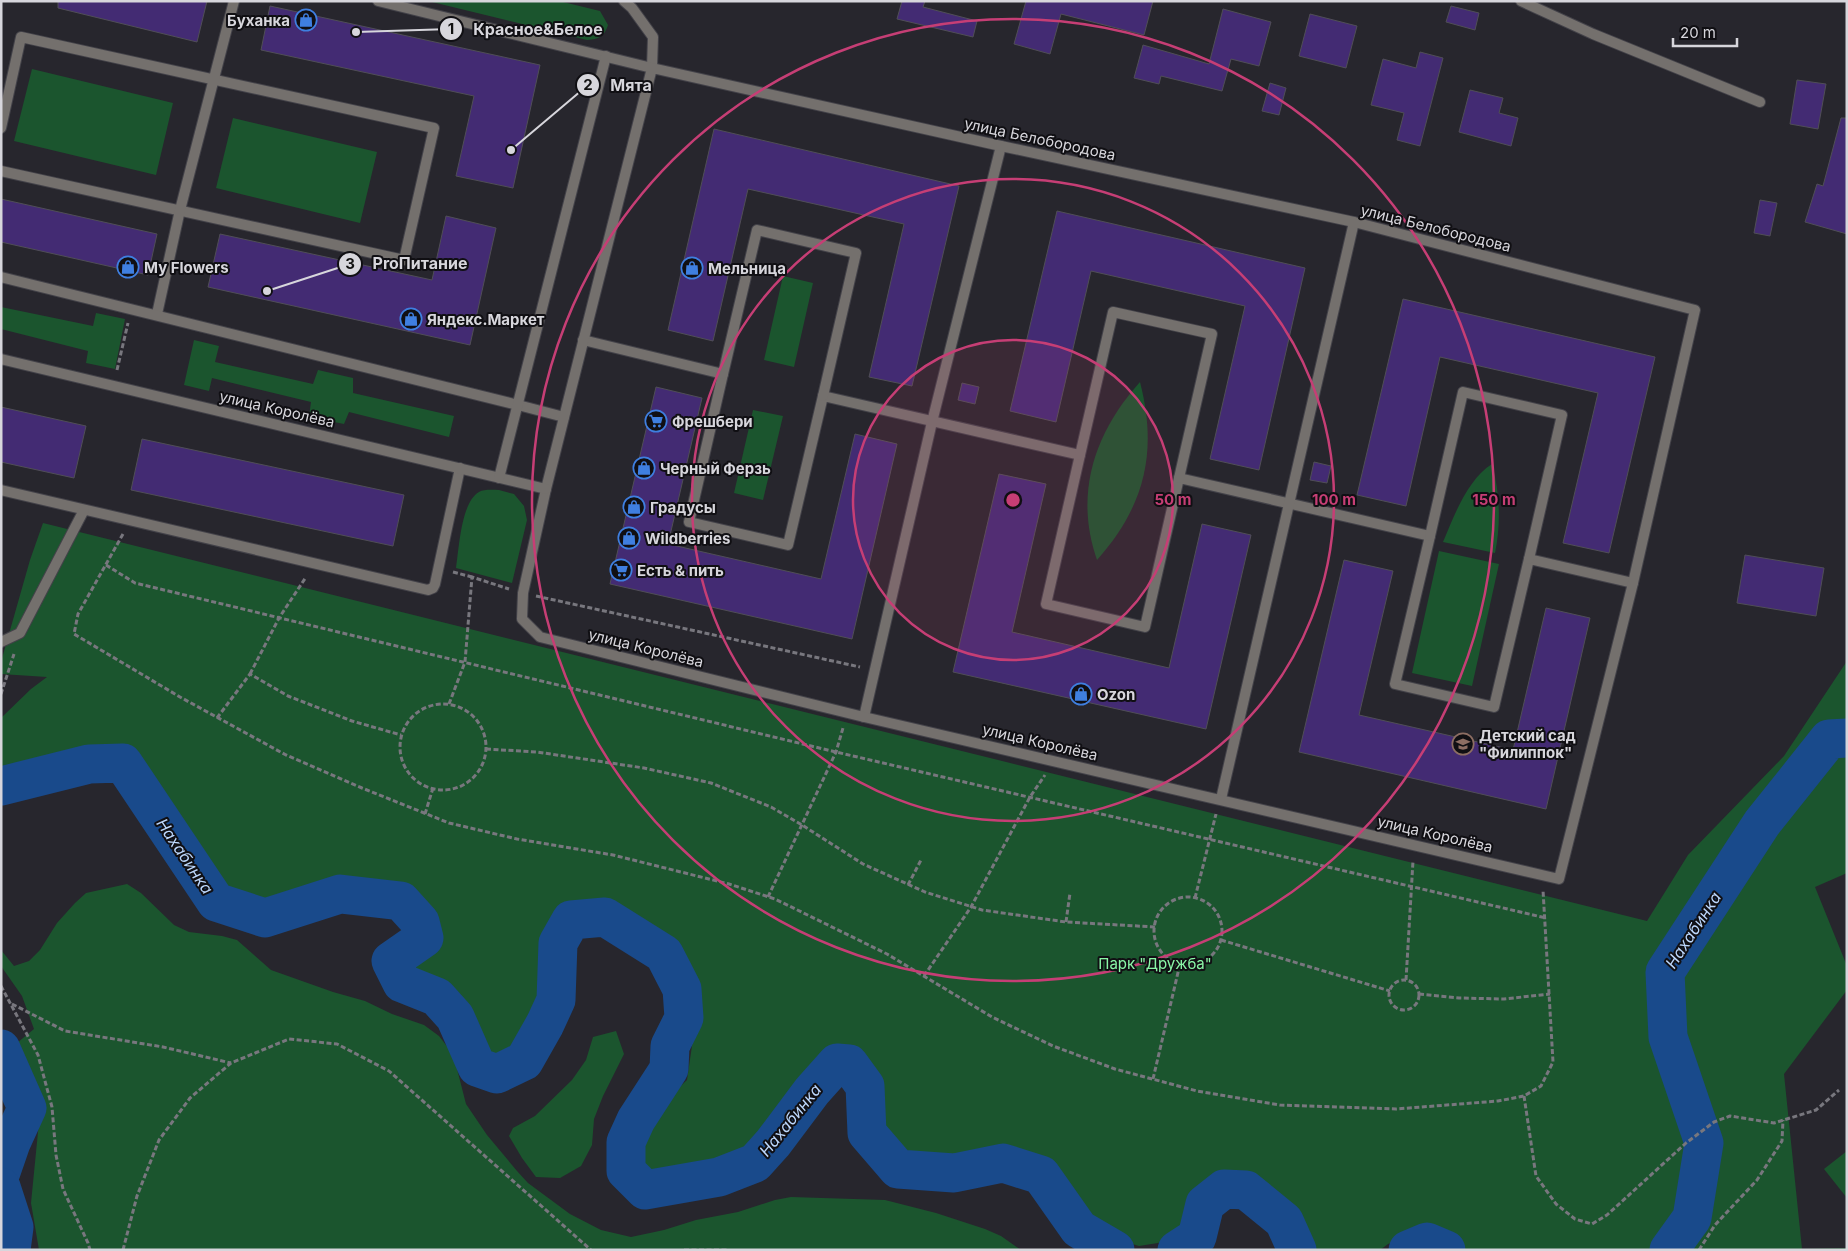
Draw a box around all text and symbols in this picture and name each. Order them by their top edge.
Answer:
shop icon: Буханка [294,8,318,32]
place label: Буханка [227,11,290,30]
callout: Красное&Белое [439,14,613,45]
scale bar [1673,15,1737,47]
text: 1 [448,19,454,38]
text: Красное&Белое [473,19,603,39]
text: 20 m [1680,23,1716,42]
callout: Мята [576,70,662,101]
text: 2 [583,75,593,94]
text: Мята [610,75,652,95]
street label: улица Белобородова [963,114,1117,164]
street label: улица Белобородова [1359,200,1513,256]
callout: ProПитание [337,248,477,279]
text: ProПитание [373,253,467,273]
text: 3 [345,254,355,273]
shop icon: My Flowers [116,255,140,279]
shop icon: Мельница [680,256,704,280]
place label: My Flowers [144,258,229,277]
place label: Мельница [708,259,786,278]
shop icon: Яндекс.Маркет [399,307,423,331]
place label: Яндекс.Маркет [427,310,545,329]
street label: улица Королёва [217,386,337,432]
supermarket icon: Фрешбери [644,409,668,433]
place label: Фрешбери [672,412,753,431]
shop icon: Черный Ферзь [632,456,656,480]
place label: Черный Ферзь [660,459,771,478]
text: 50 m [1155,490,1191,509]
text: 100 m [1312,490,1356,509]
text: 150 m [1472,490,1516,509]
centre of rings [1004,491,1022,509]
shop icon: Градусы [622,495,646,519]
place label: Градусы [650,498,716,517]
shop icon: Wildberries [617,526,641,550]
place label: Wildberries [645,529,730,548]
supermarket icon: Есть & пить [609,558,633,582]
place label: Есть & пить [637,561,724,580]
street label: улица Королёва [587,625,705,671]
shop icon: Ozon [1069,682,1093,706]
place label: Ozon [1097,685,1135,704]
street label: улица Королёва [980,719,1100,765]
place label: Детский сад "Филиппок" [1479,726,1576,762]
school or university icon: Детский сад "Филиппок" [1451,732,1475,756]
street label: улица Королёва [1375,811,1495,857]
water label: Нахабинка [152,814,218,898]
water label: Нахабинка [1661,888,1725,972]
park label: Парк "Дружба" [1098,954,1212,973]
water label: Нахабинка [755,1080,825,1160]

